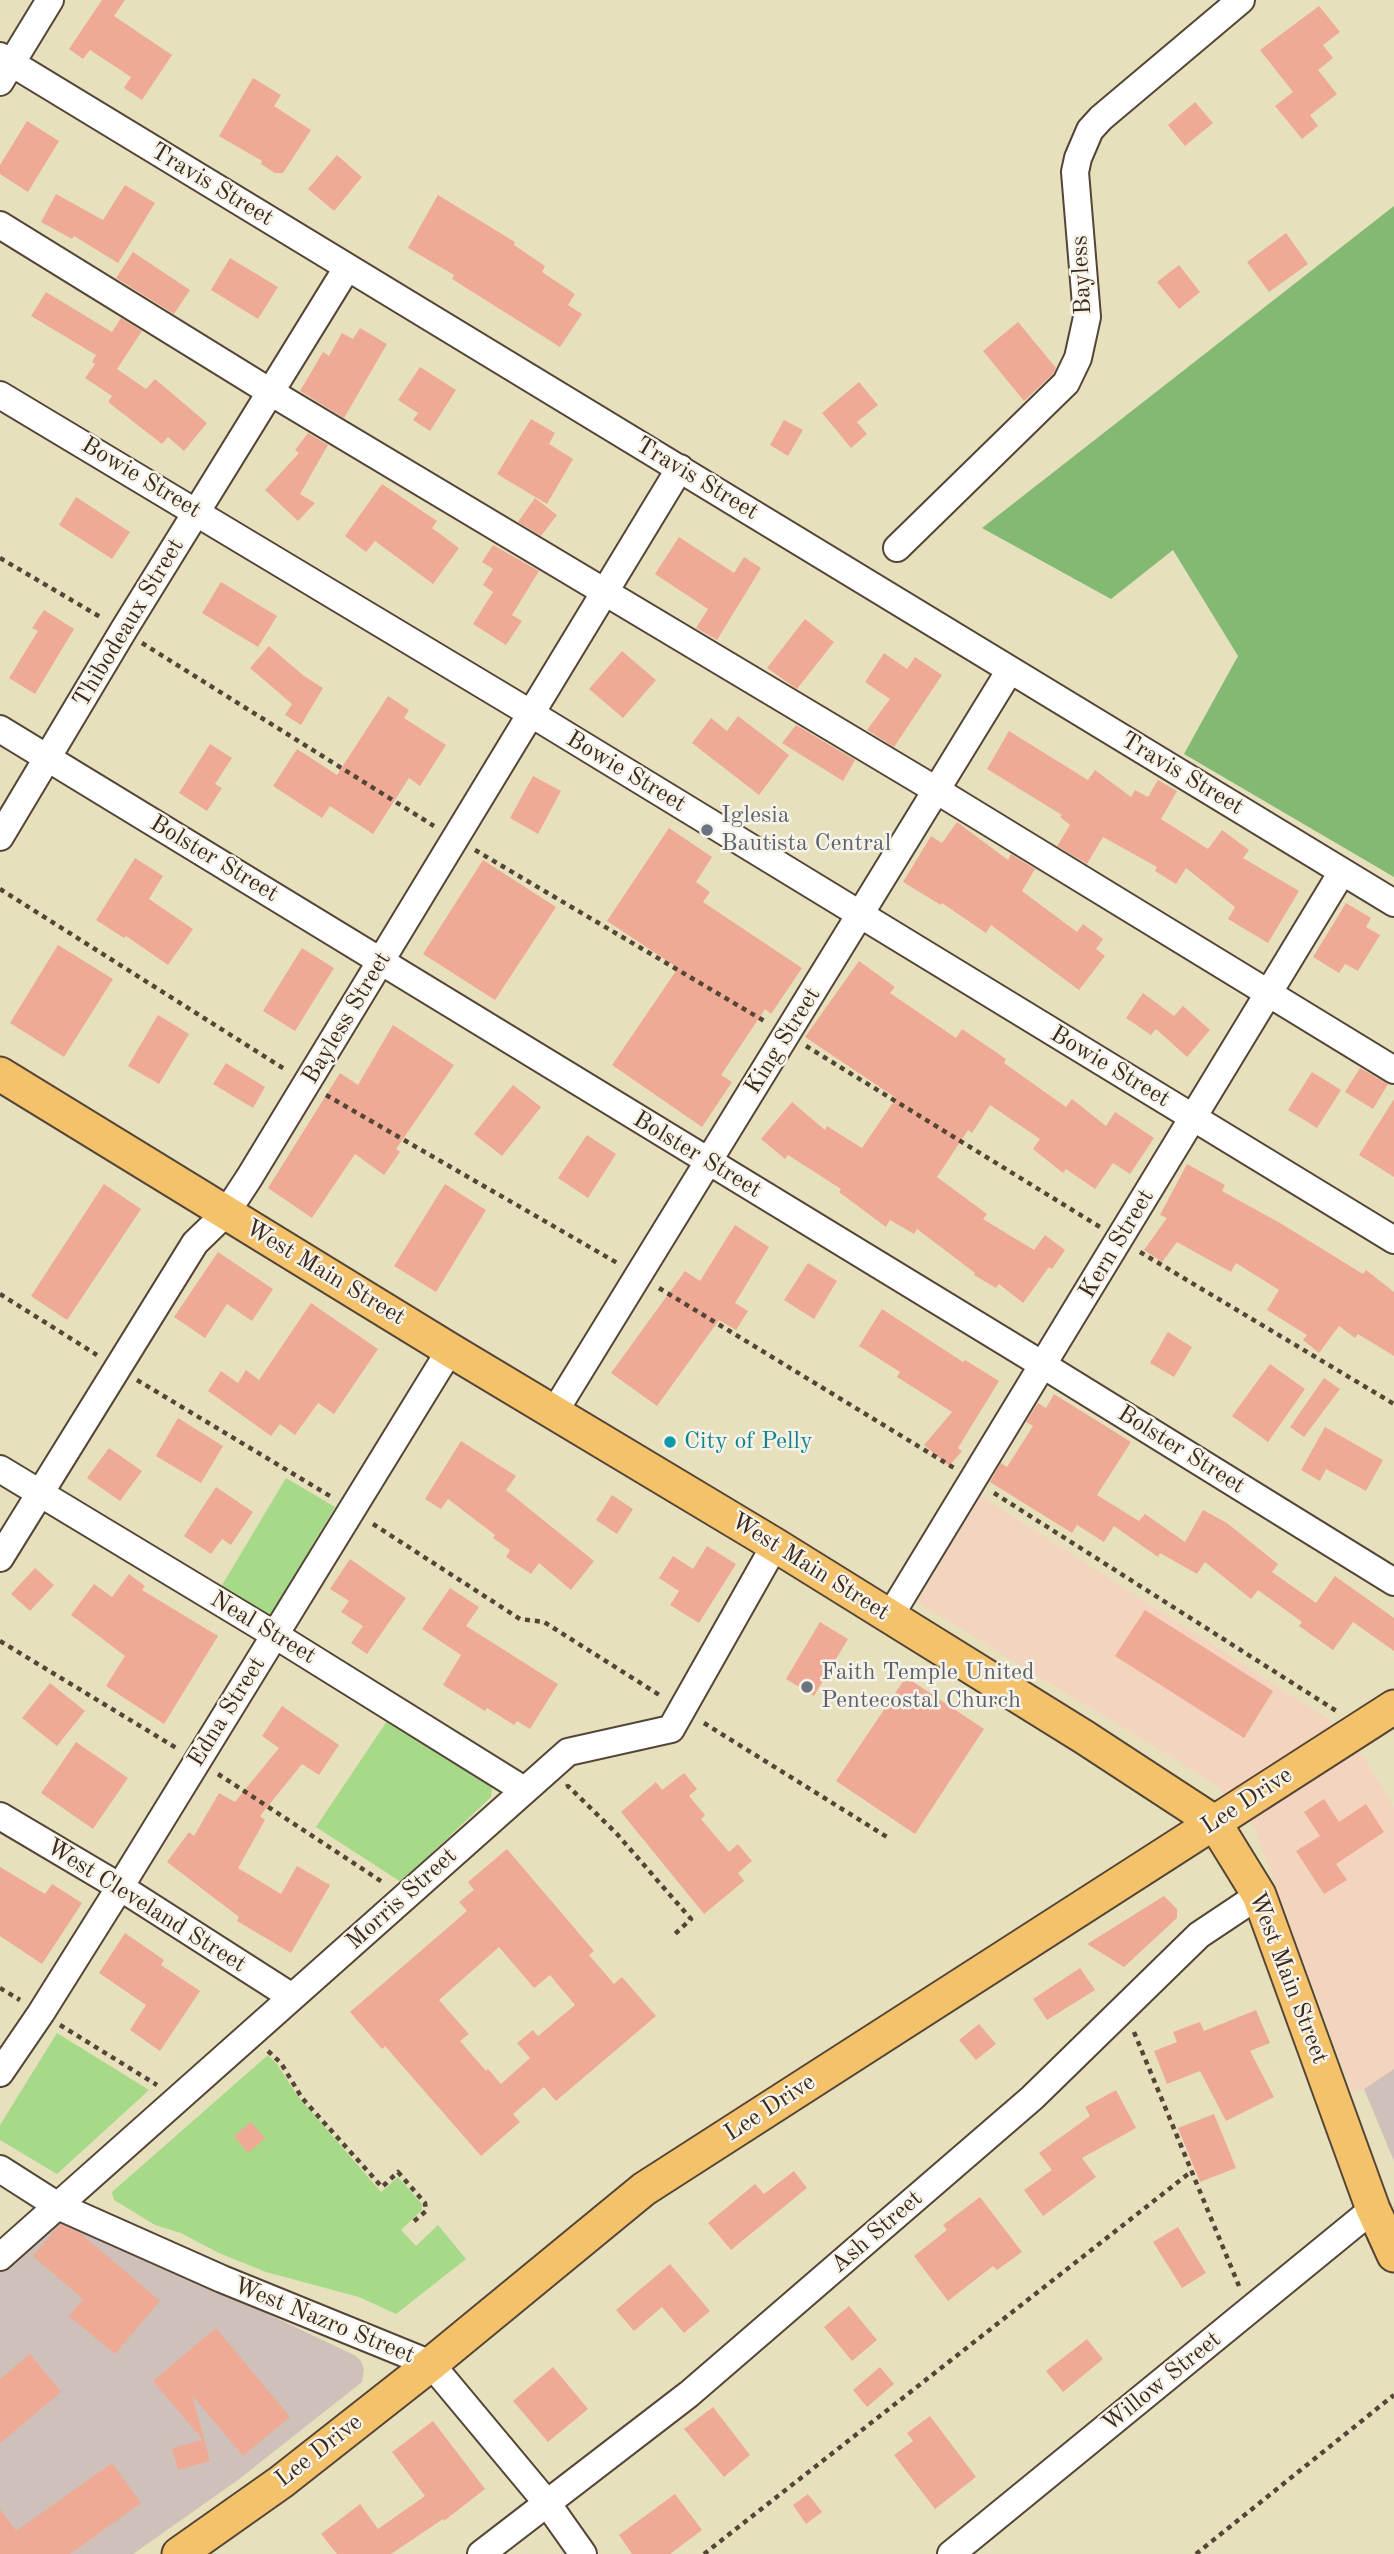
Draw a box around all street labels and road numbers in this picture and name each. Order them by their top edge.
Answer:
street label: Travis Street [145,137,279,233]
street label: Bayless [1066,235,1098,315]
street label: Bowie Street [76,431,206,525]
street label: Travis Street [630,431,764,527]
street label: Thibodeaux Street [67,533,191,713]
street label: Bowie Street [561,725,691,819]
street label: Travis Street [1115,726,1249,822]
street label: Bolster Street [144,809,284,909]
street label: Bayless Street [296,947,398,1089]
street label: King Street [739,982,827,1100]
street label: Bowie Street [1045,1020,1175,1114]
street label: Bolster Street [627,1105,767,1205]
street label: Kern Street [1073,1184,1161,1304]
street label: West Main Street [240,1214,410,1332]
street label: Bolster Street [1112,1399,1250,1501]
street label: West Main Street [725,1507,895,1627]
street label: Neal Street [205,1585,321,1671]
street label: Edna Street [182,1652,272,1772]
street label: Lee Drive [1196,1761,1298,1841]
street label: West Cleveland Street [41,1833,251,1979]
street label: Morris Street [341,1842,463,1956]
street label: West Main Street [1242,1888,1334,2068]
street label: Lee Drive [719,2068,821,2148]
street label: Ash Street [825,2184,929,2280]
street label: West Nazro Street [229,2272,419,2370]
street label: Willow Street [1097,2325,1227,2439]
street label: Lee Drive [270,2408,368,2494]

